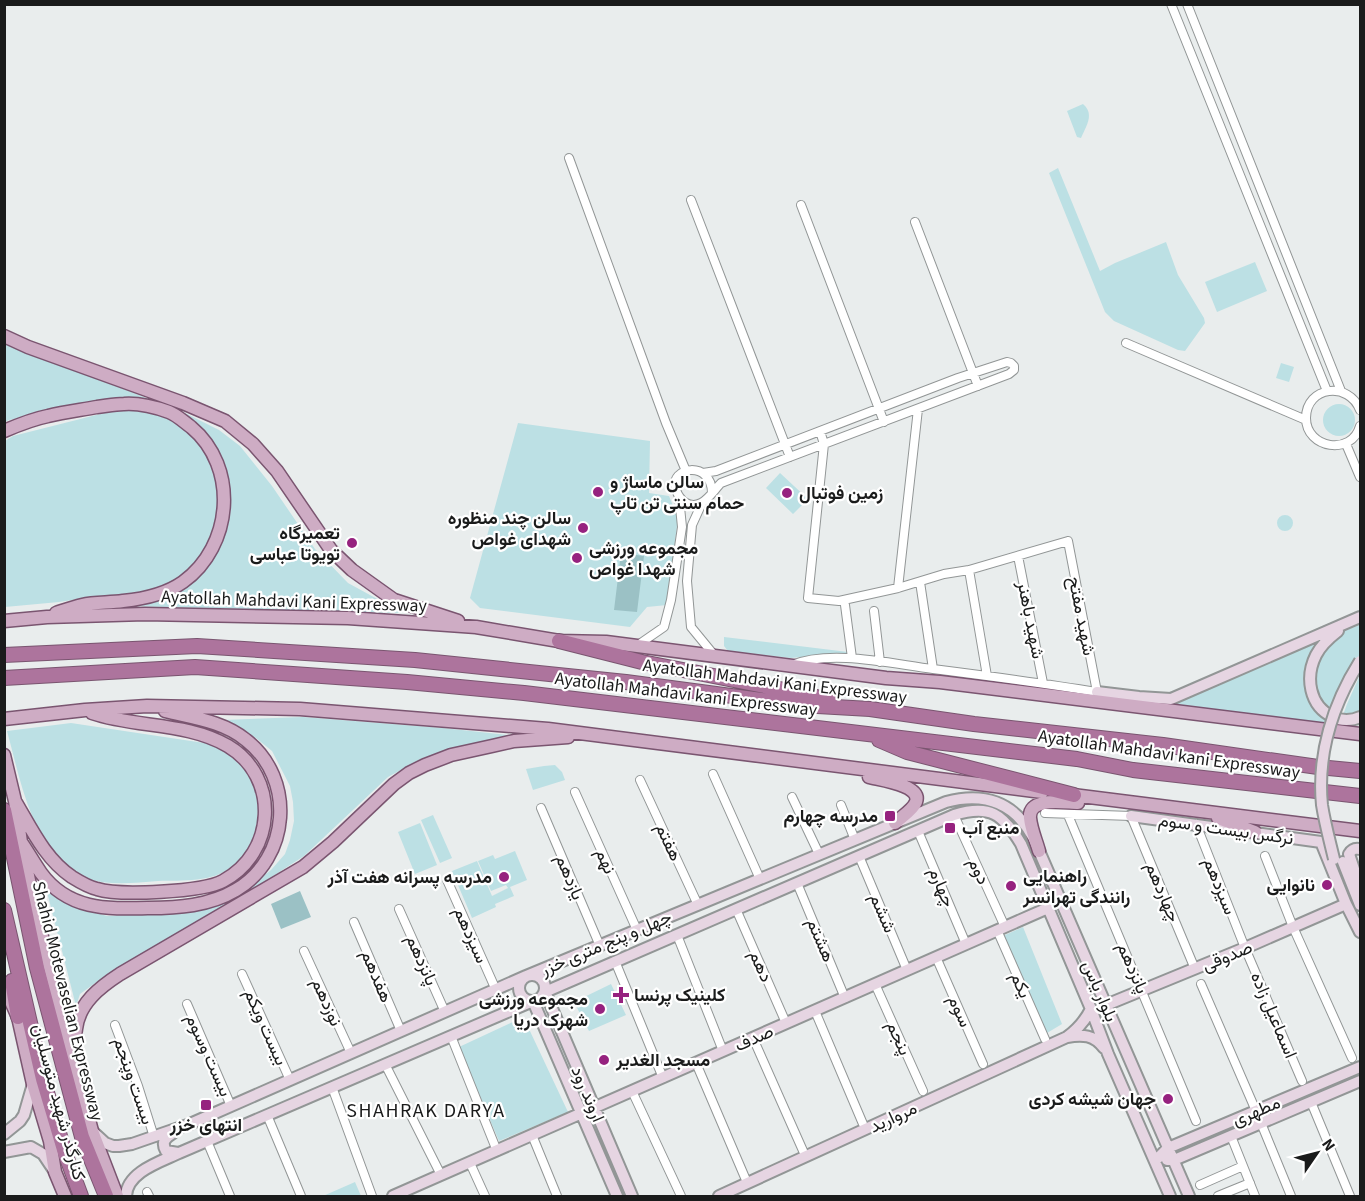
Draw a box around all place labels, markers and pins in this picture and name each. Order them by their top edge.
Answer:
place label: سالن ماساژ و حمام سنتی تن تاپ [610,470,744,516]
place label: زمین فوتبال [799,481,883,506]
marker: سالن ماساژ و حمام سنتی تن تاپ [591,485,605,499]
marker: زمین فوتبال [780,486,794,500]
place label: سالن چند منظوره شهدای غواص [448,506,571,552]
place label: تعمیرگاه تویوتا عباسی [250,521,340,567]
marker: سالن چند منظوره شهدای غواص [576,521,590,535]
marker: تعمیرگاه تویوتا عباسی [345,536,359,550]
place label: مجموعه ورزشی شهدا غواص [589,536,698,582]
marker: مجموعه ورزشی شهدا غواص [570,551,584,565]
place label: مدرسه چهارم [783,804,878,829]
marker: مدرسه چهارم [883,809,897,823]
place label: منبع آب [962,816,1020,841]
marker: منبع آب [943,821,957,835]
place label: راهنمایی رانندگی تهرانسر [1022,864,1130,910]
place label: مدرسه پسرانه هفت آذر [326,865,492,890]
marker: مدرسه پسرانه هفت آذر [497,870,511,884]
place label: نانوایی [1267,873,1315,898]
marker: نانوایی [1320,878,1334,892]
marker: راهنمایی رانندگی تهرانسر [1004,879,1018,893]
place label: کلینیک پرنسا [634,983,726,1008]
marker: کلینیک پرنسا [612,986,630,1004]
place label: مجموعه ورزشی شهرک دریا [479,987,588,1033]
marker: مجموعه ورزشی شهرک دریا [593,1002,607,1016]
place label: مسجد الغدیر [615,1048,710,1073]
marker: مسجد الغدیر [597,1053,611,1067]
place label: جهان شیشه کردی [1029,1087,1156,1112]
marker: جهان شیشه کردی [1161,1092,1175,1106]
marker: انتهای خزر [199,1098,213,1112]
place label: انتهای خزر [169,1113,242,1138]

